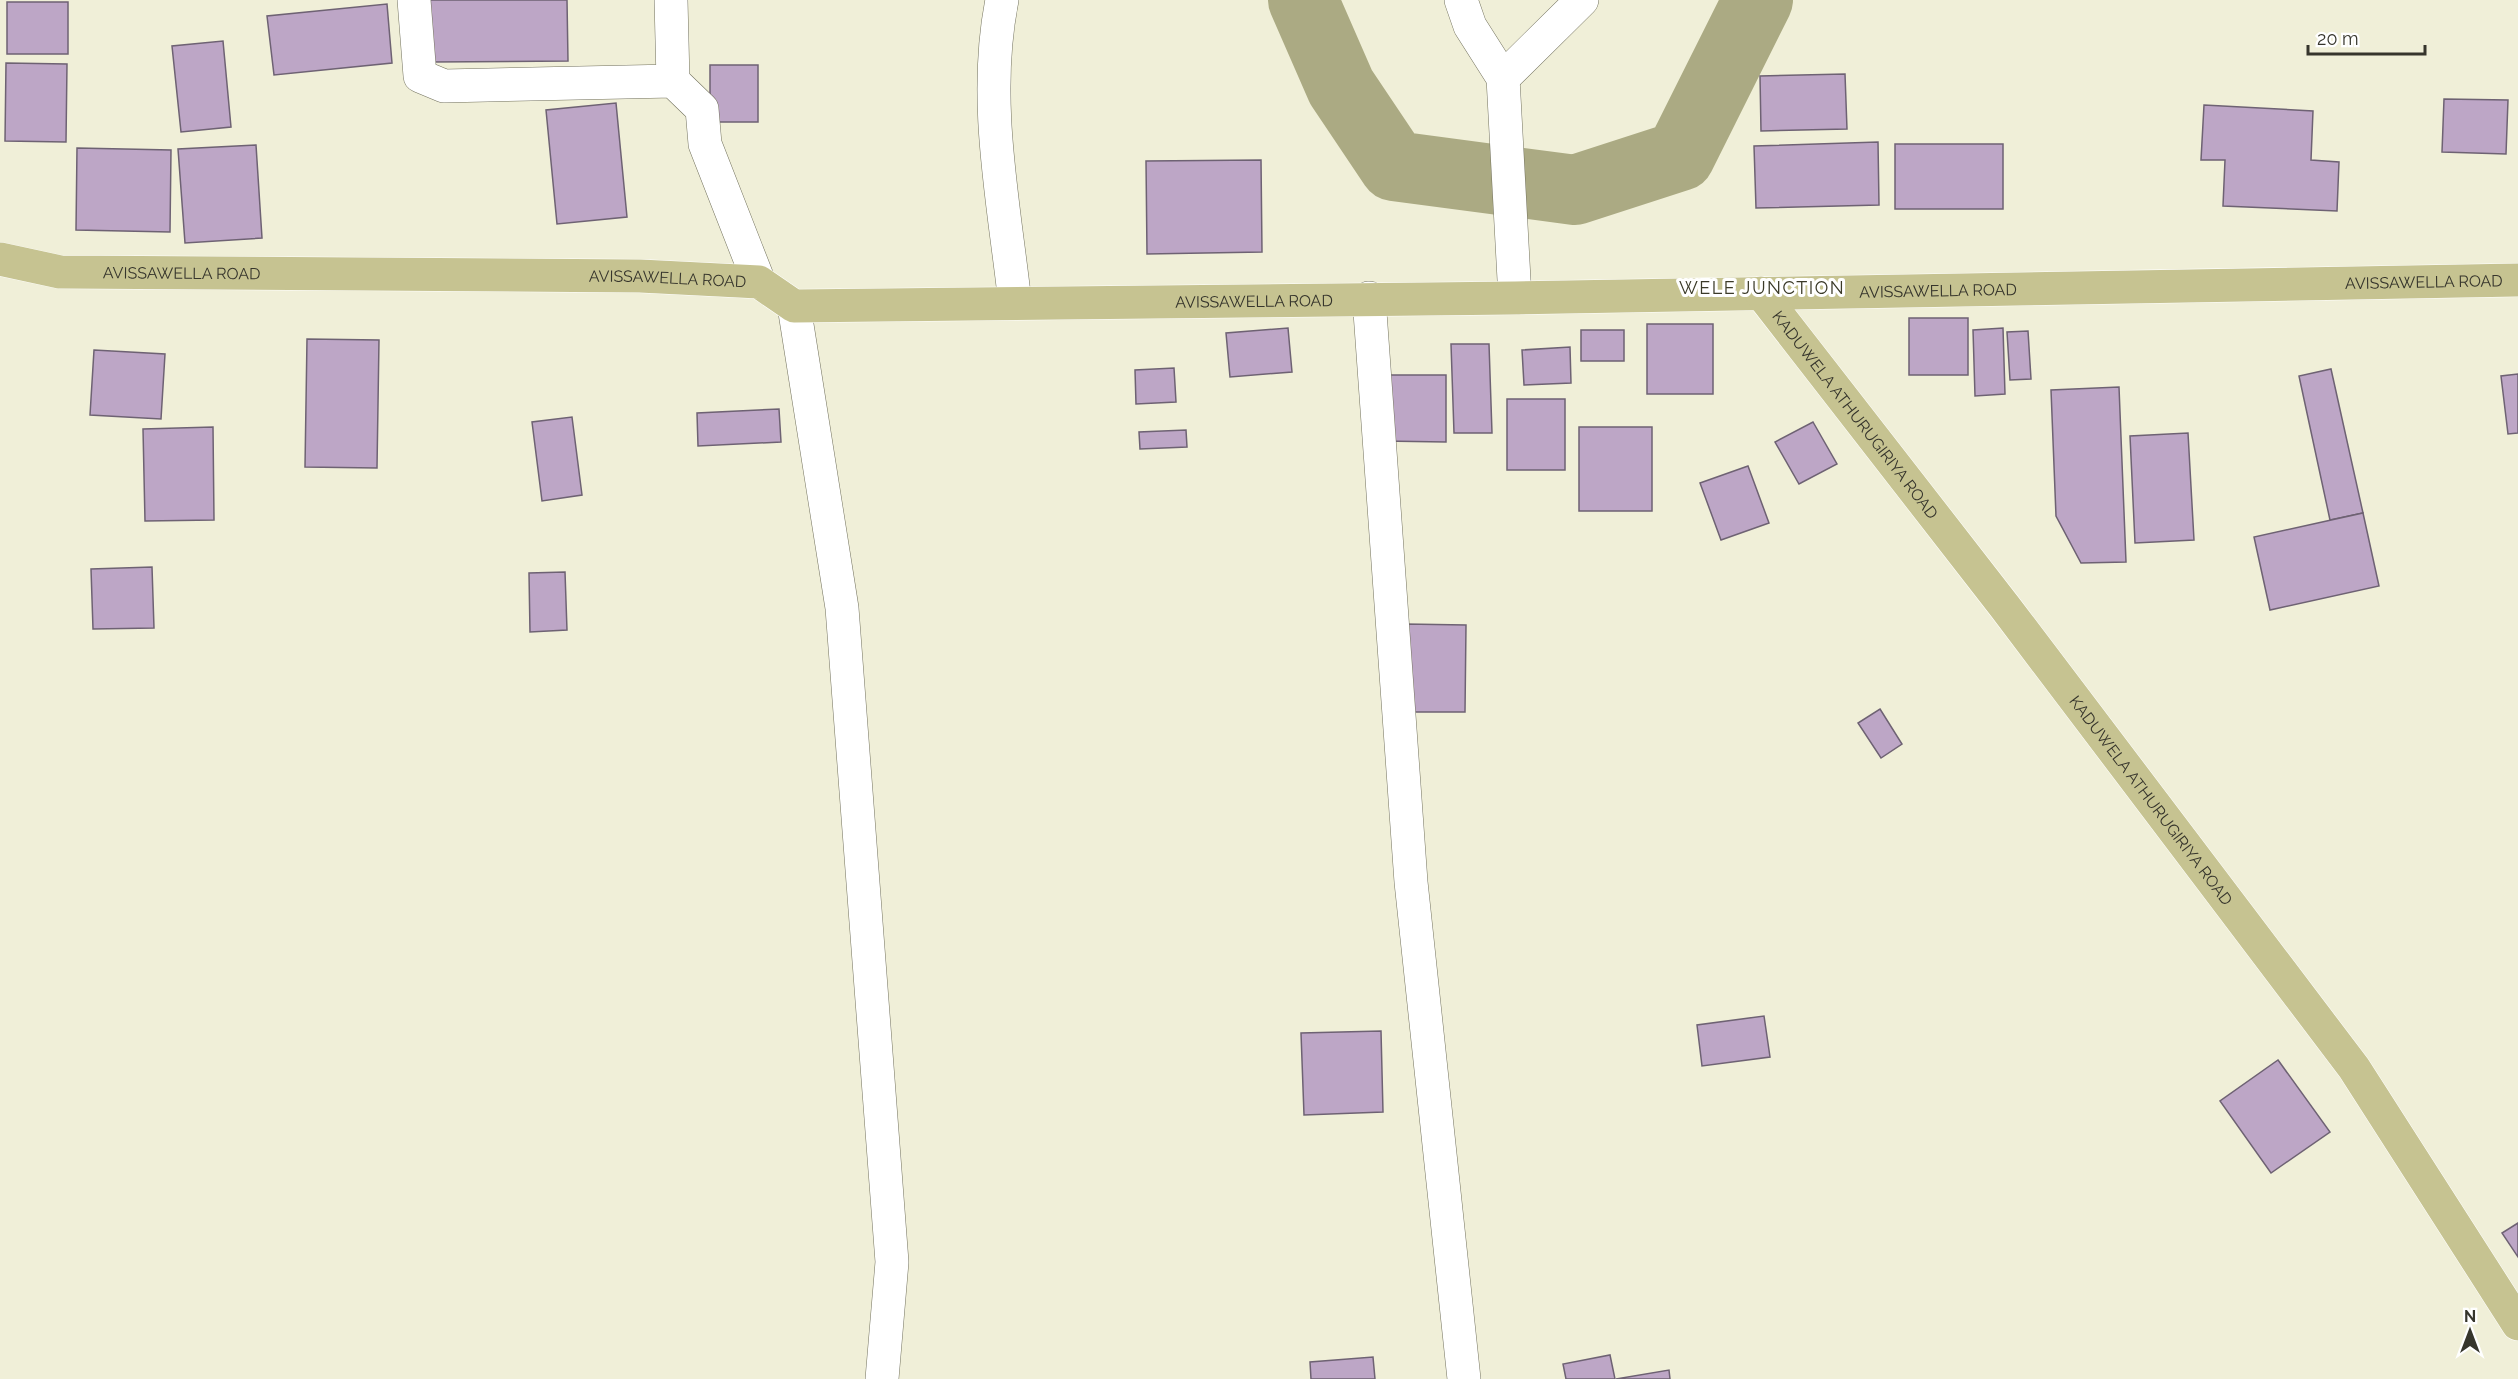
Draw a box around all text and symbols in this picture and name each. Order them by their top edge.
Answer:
scale bar [2308,18,2425,56]
text: 20 m [2317,28,2359,49]
street label: AVISSAWELLA ROAD [103,263,261,283]
street label: AVISSAWELLA ROAD [589,267,747,291]
street label: AVISSAWELLA ROAD [2345,271,2503,293]
district label: WELE JUNCTION [1679,277,1845,298]
street label: AVISSAWELLA ROAD [1859,280,2017,302]
street label: AVISSAWELLA ROAD [1175,291,1333,312]
street label: KADUWELA ATHURUGIRIYA ROAD [1768,307,1942,523]
street label: KADUWELA ATHURUGIRIYA ROAD [2065,692,2236,909]
north arrow [2440,1301,2500,1361]
text: N [2464,1307,2476,1326]

